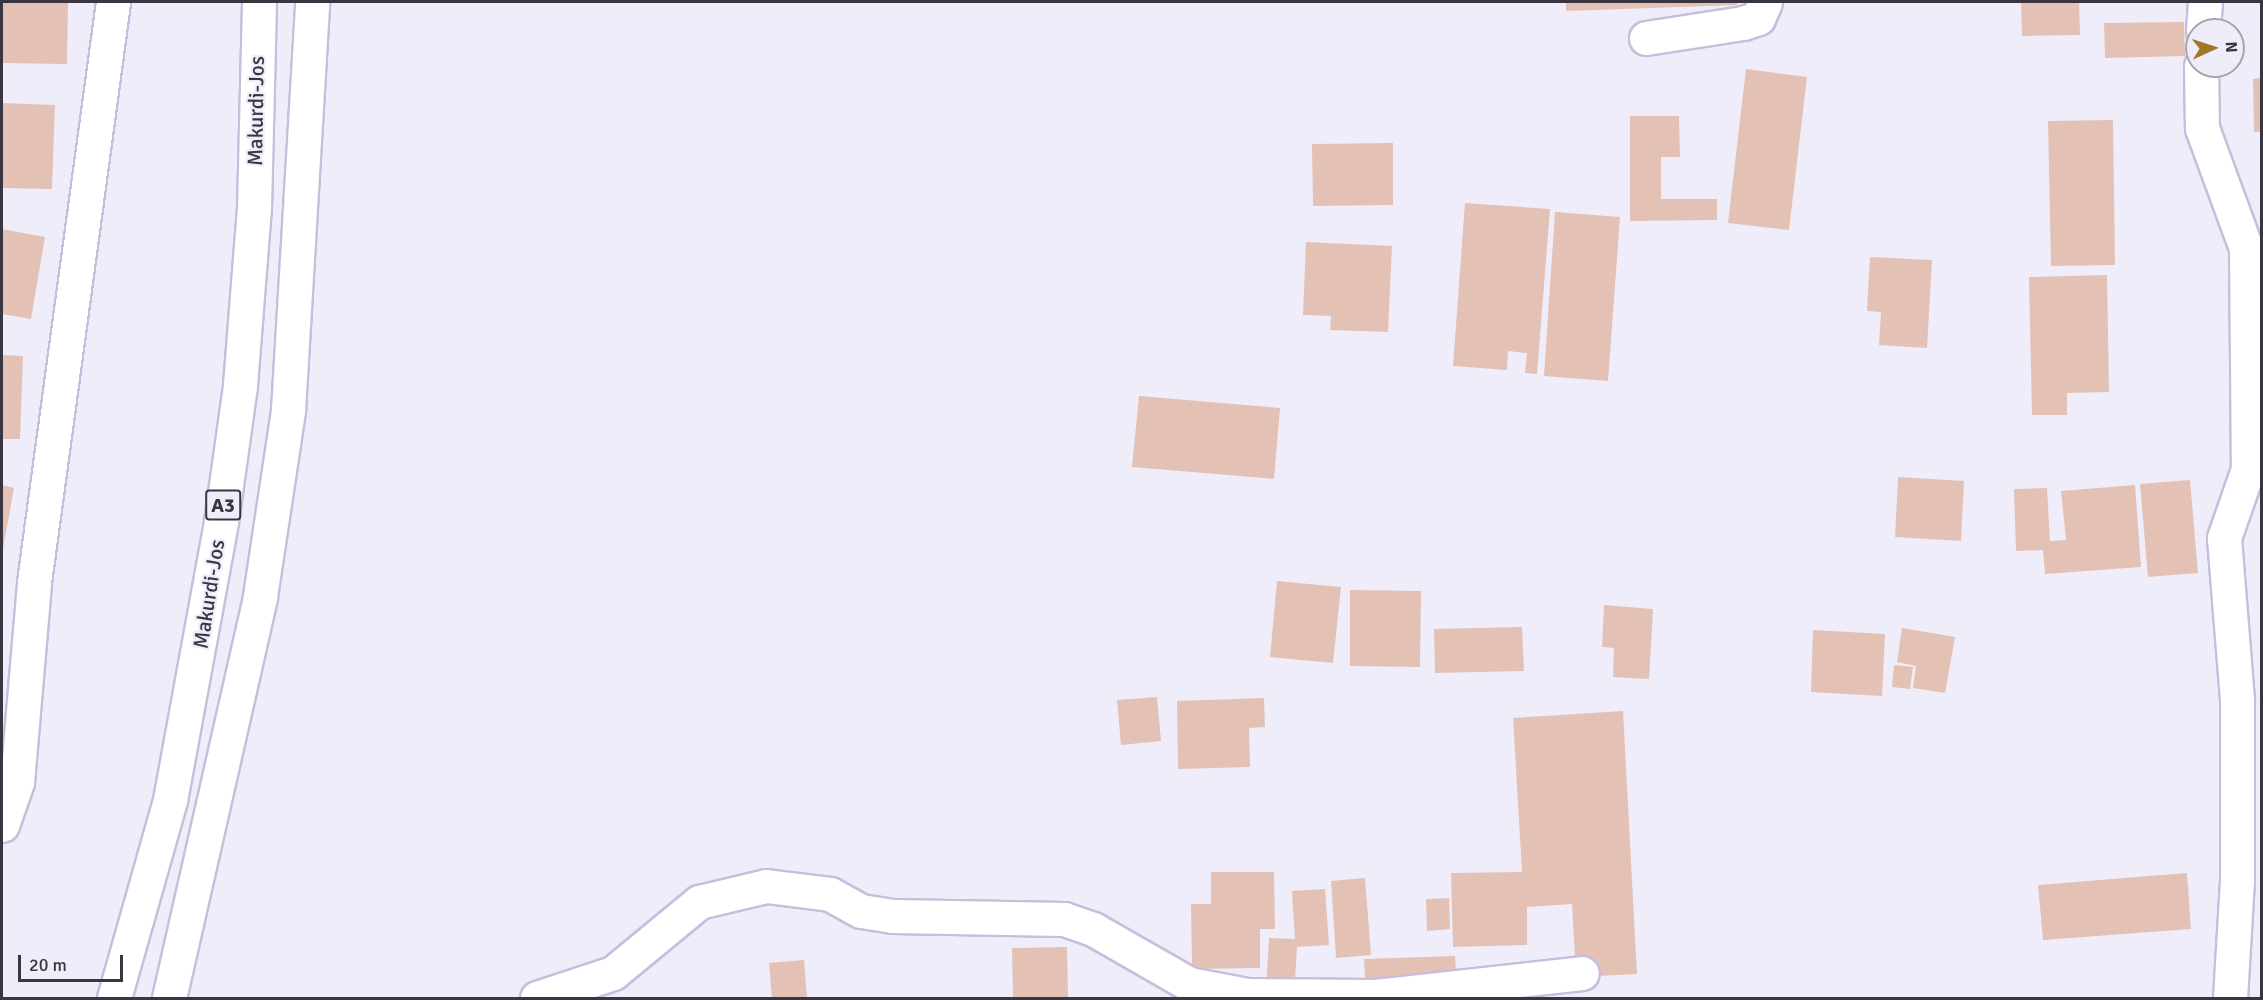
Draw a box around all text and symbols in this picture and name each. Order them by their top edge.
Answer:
north arrow [2185,18,2245,78]
text: N [2221,41,2241,53]
street label: Makurdi-Jos [242,56,270,166]
road number: A3 [205,488,241,522]
street label: Makurdi-Jos [188,538,230,650]
scale bar [21,943,126,981]
text: 20 m [29,954,67,976]

